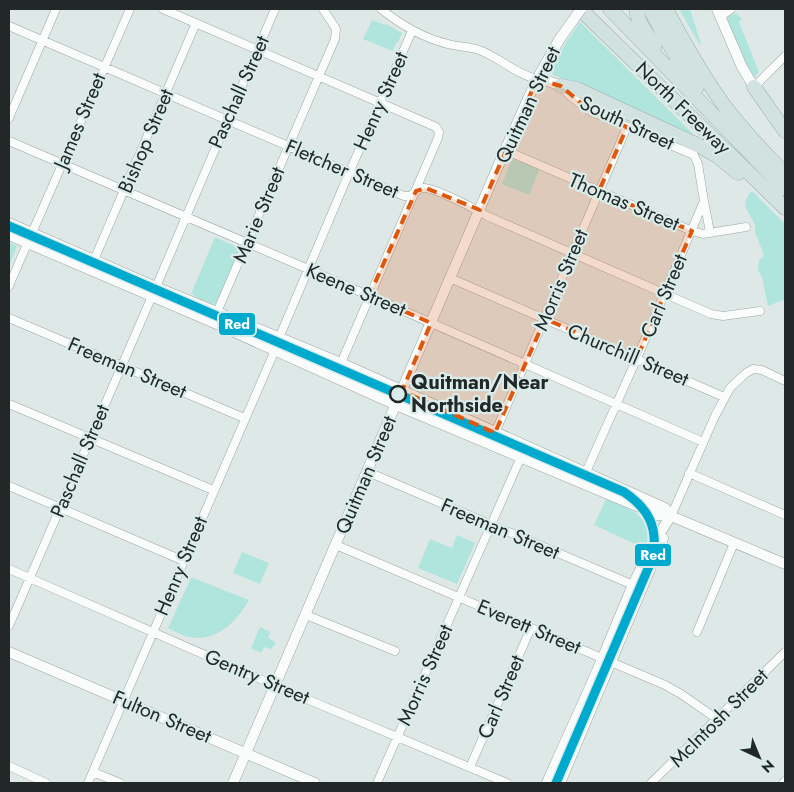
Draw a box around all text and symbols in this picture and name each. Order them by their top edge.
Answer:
street label: Paschall Street [201,31,277,153]
street label: Quitman Street [488,42,568,168]
street label: Henry Street [346,47,416,155]
street label: North Freeway [629,55,737,161]
street label: James Street [46,68,113,176]
street label: Bishop Street [111,84,181,198]
street label: South Street [575,88,679,158]
street label: Fletcher Street [281,132,403,206]
street label: Marie Street [226,162,292,268]
street label: Thomas Street [564,166,684,238]
street label: Morris Street [527,225,595,335]
street label: Carl Street [633,249,695,342]
street label: Keene Street [302,256,411,324]
line badge: Red [218,312,256,336]
text: Red [224,314,250,334]
street label: Churchill Street [563,316,693,394]
street label: Freeman Street [63,330,191,406]
place label: Quitman/Near Northside [411,368,550,420]
marker: Quitman/Near Northside [389,385,407,403]
street label: Paschall Street [43,400,117,522]
street label: Quitman Street [328,411,404,539]
street label: Freeman Street [436,491,564,567]
street label: Henry Street [147,512,215,620]
line badge: Red [634,543,672,567]
text: Red [640,545,666,565]
street label: Everett Street [473,592,585,662]
street label: Morris Street [390,620,460,730]
street label: Gentry Street [200,642,314,712]
street label: Carl Street [470,650,532,743]
street label: McIntosh Street [663,662,775,774]
street label: Fulton Street [108,683,216,751]
north arrow [734,732,784,782]
text: N [757,755,779,777]

